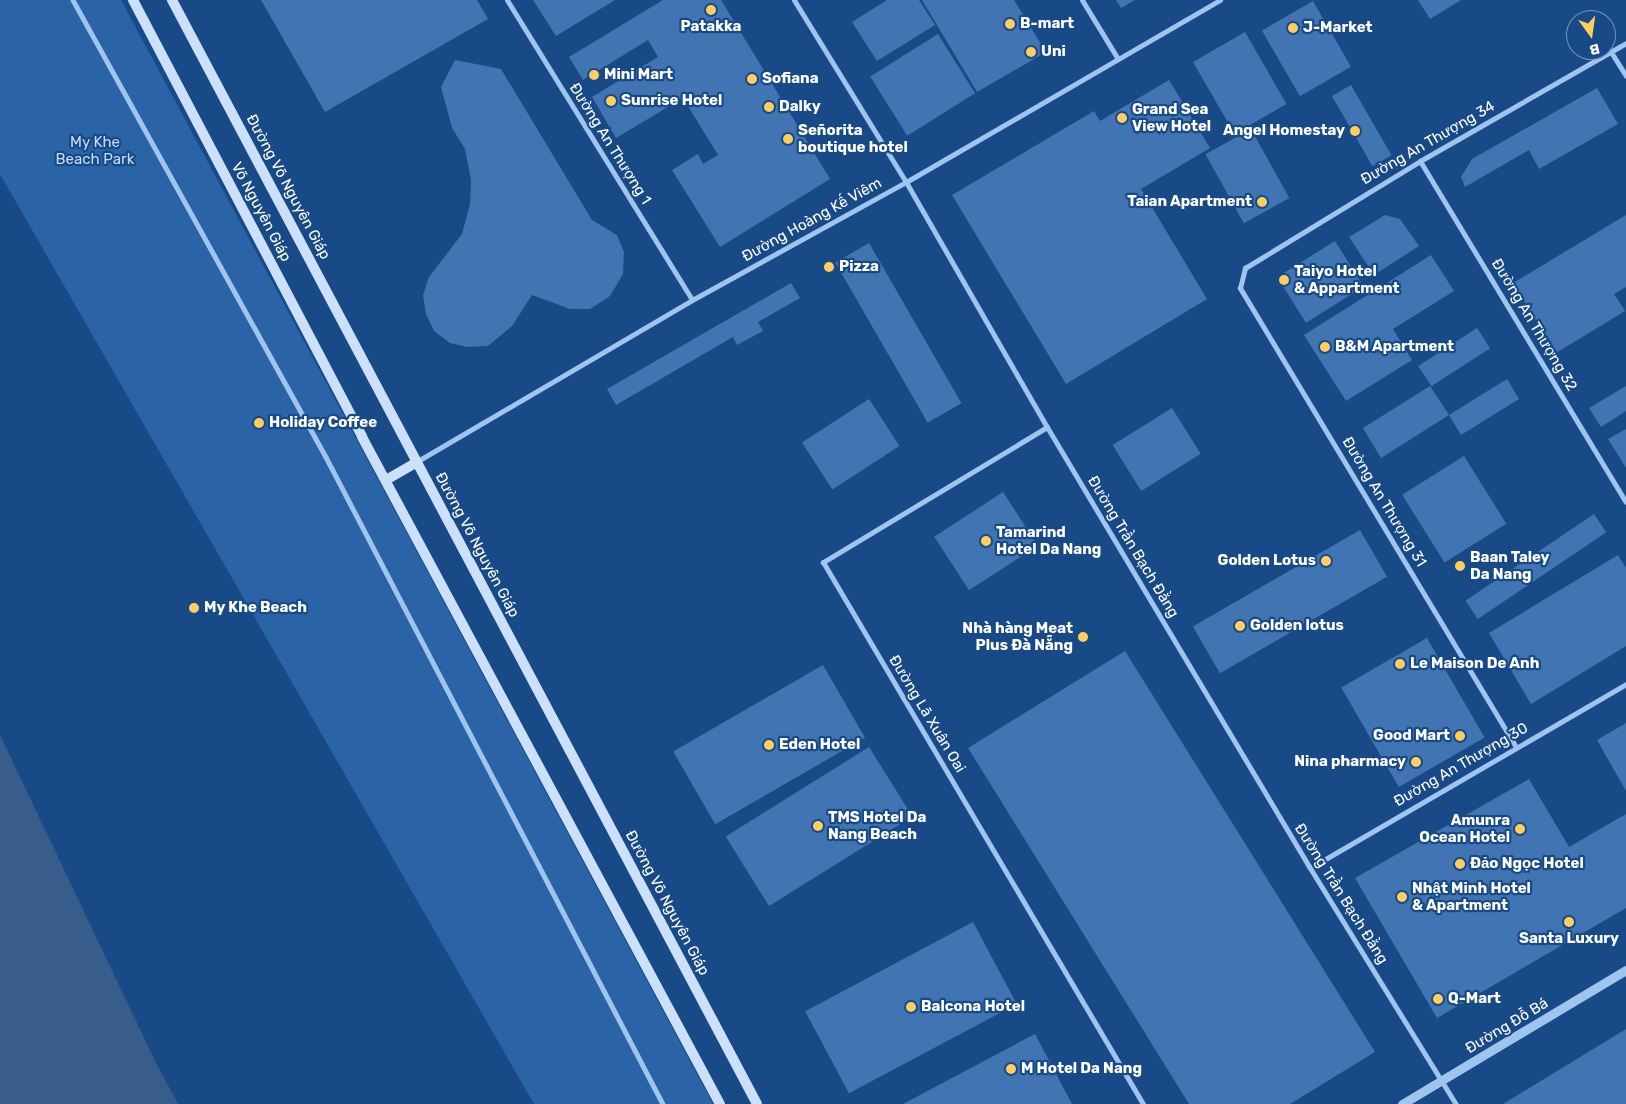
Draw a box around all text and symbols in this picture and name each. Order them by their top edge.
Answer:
marker: Patakka [705,4,717,16]
north arrow [1566,10,1616,60]
place label: B-mart [1020,15,1074,33]
place label: Patakka [681,18,741,36]
marker: B-mart [1004,18,1016,30]
place label: J-Market [1303,19,1373,37]
marker: J-Market [1287,22,1299,34]
text: B [1588,40,1601,59]
place label: Uni [1041,43,1066,61]
marker: Uni [1025,46,1037,58]
place label: Mini Mart [604,66,673,84]
marker: Mini Mart [588,69,600,81]
place label: Sofiana [762,70,819,88]
marker: Sofiana [746,73,758,85]
street label: Đường An Thượng 1 [565,80,655,208]
place label: Sunrise Hotel [621,92,722,110]
marker: Sunrise Hotel [605,95,617,107]
street label: Đường An Thượng 34 [1358,97,1498,189]
place label: Dalky [779,98,821,116]
place label: Grand Sea View Hotel [1132,100,1211,135]
marker: Dalky [763,101,775,113]
street label: Đường Võ Nguyên Giáp [242,111,334,263]
marker: Grand Sea View Hotel [1116,112,1128,124]
place label: Señorita boutique hotel [798,121,908,156]
place label: Angel Homestay [1223,122,1345,140]
marker: Angel Homestay [1349,125,1361,137]
park label: My Khe Beach Park [56,133,134,168]
marker: Señorita boutique hotel [782,133,794,145]
street label: Võ Nguyên Giáp [227,159,295,265]
street label: Đường Hoàng Kế Viêm [739,174,885,266]
place label: Taian Apartment [1127,193,1252,211]
marker: Taian Apartment [1256,196,1268,208]
street label: Đường An Thượng 32 [1487,255,1581,395]
place label: Pizza [839,258,879,276]
marker: Pizza [823,261,835,273]
place label: Taiyo Hotel & Appartment [1294,262,1400,297]
marker: Taiyo Hotel & Appartment [1278,274,1290,286]
place label: B&M Apartment [1335,338,1454,356]
marker: B&M Apartment [1319,341,1331,353]
place label: Holiday Coffee [269,414,378,432]
marker: Holiday Coffee [253,417,265,429]
street label: Đường An Thượng 31 [1338,433,1430,571]
street label: Đường Võ Nguyên Giáp [431,469,523,621]
street label: Đường Trần Bạch Đằng [1083,473,1183,621]
place label: Tamarind Hotel Da Nang [996,523,1101,558]
marker: Tamarind Hotel Da Nang [980,535,992,547]
place label: Baan Taley Da Nang [1470,548,1550,583]
place label: Golden Lotus [1218,552,1316,570]
marker: Golden Lotus [1320,555,1332,567]
marker: Baan Taley Da Nang [1454,560,1466,572]
place label: My Khe Beach [204,599,307,617]
marker: My Khe Beach [188,602,200,614]
place label: Golden lotus [1250,617,1344,635]
place label: Nhà hàng Meat Plus Đà Nẵng [962,619,1073,654]
marker: Golden lotus [1234,620,1246,632]
marker: Nhà hàng Meat Plus Đà Nẵng [1077,631,1089,643]
street label: Đường Lã Xuân Oai [885,652,969,776]
place label: Le Maison De Anh [1410,655,1540,673]
marker: Le Maison De Anh [1394,658,1406,670]
street label: Đường An Thượng 30 [1390,719,1532,811]
place label: Good Mart [1373,727,1450,745]
marker: Good Mart [1454,730,1466,742]
place label: Eden Hotel [779,736,860,754]
marker: Eden Hotel [763,739,775,751]
place label: Nina pharmacy [1294,753,1406,771]
marker: Nina pharmacy [1410,756,1422,768]
place label: TMS Hotel Da Nang Beach [828,808,926,843]
place label: Amunra Ocean Hotel [1419,811,1510,846]
marker: TMS Hotel Da Nang Beach [812,820,824,832]
street label: Đường Trần Bạch Đằng [1290,820,1392,968]
marker: Amunra Ocean Hotel [1514,823,1526,835]
street label: Đường Võ Nguyên Giáp [621,827,713,979]
place label: Đảo Ngọc Hotel [1470,855,1584,873]
marker: Đảo Ngọc Hotel [1454,858,1466,870]
place label: Nhật Minh Hotel & Apartment [1412,879,1531,914]
marker: Nhật Minh Hotel & Apartment [1396,891,1408,903]
marker: Santa Luxury [1563,916,1575,928]
place label: Santa Luxury [1519,930,1619,948]
place label: Q-Mart [1448,990,1501,1008]
marker: Q-Mart [1432,993,1444,1005]
street label: Đường Đỗ Bá [1462,994,1552,1058]
place label: Balcona Hotel [921,998,1025,1016]
marker: Balcona Hotel [905,1001,917,1013]
place label: M Hotel Da Nang [1021,1060,1142,1078]
marker: M Hotel Da Nang [1005,1063,1017,1075]

